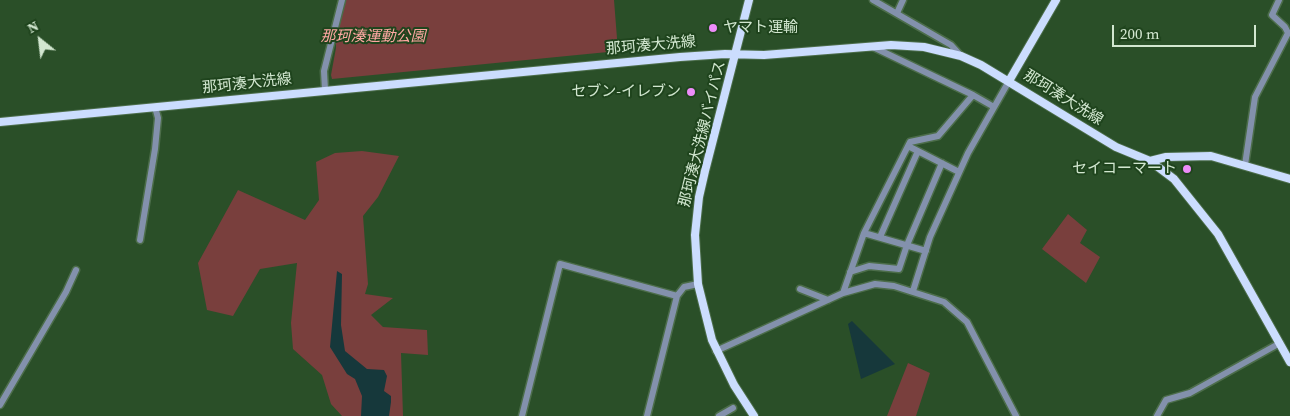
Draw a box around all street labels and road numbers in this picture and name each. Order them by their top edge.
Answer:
street label: 那珂湊大洗線 [605,33,697,59]
street label: 那珂湊大洗線バイパス [676,59,730,209]
street label: 那珂湊大洗線 [1020,67,1106,129]
street label: 那珂湊大洗線 [201,70,293,98]

